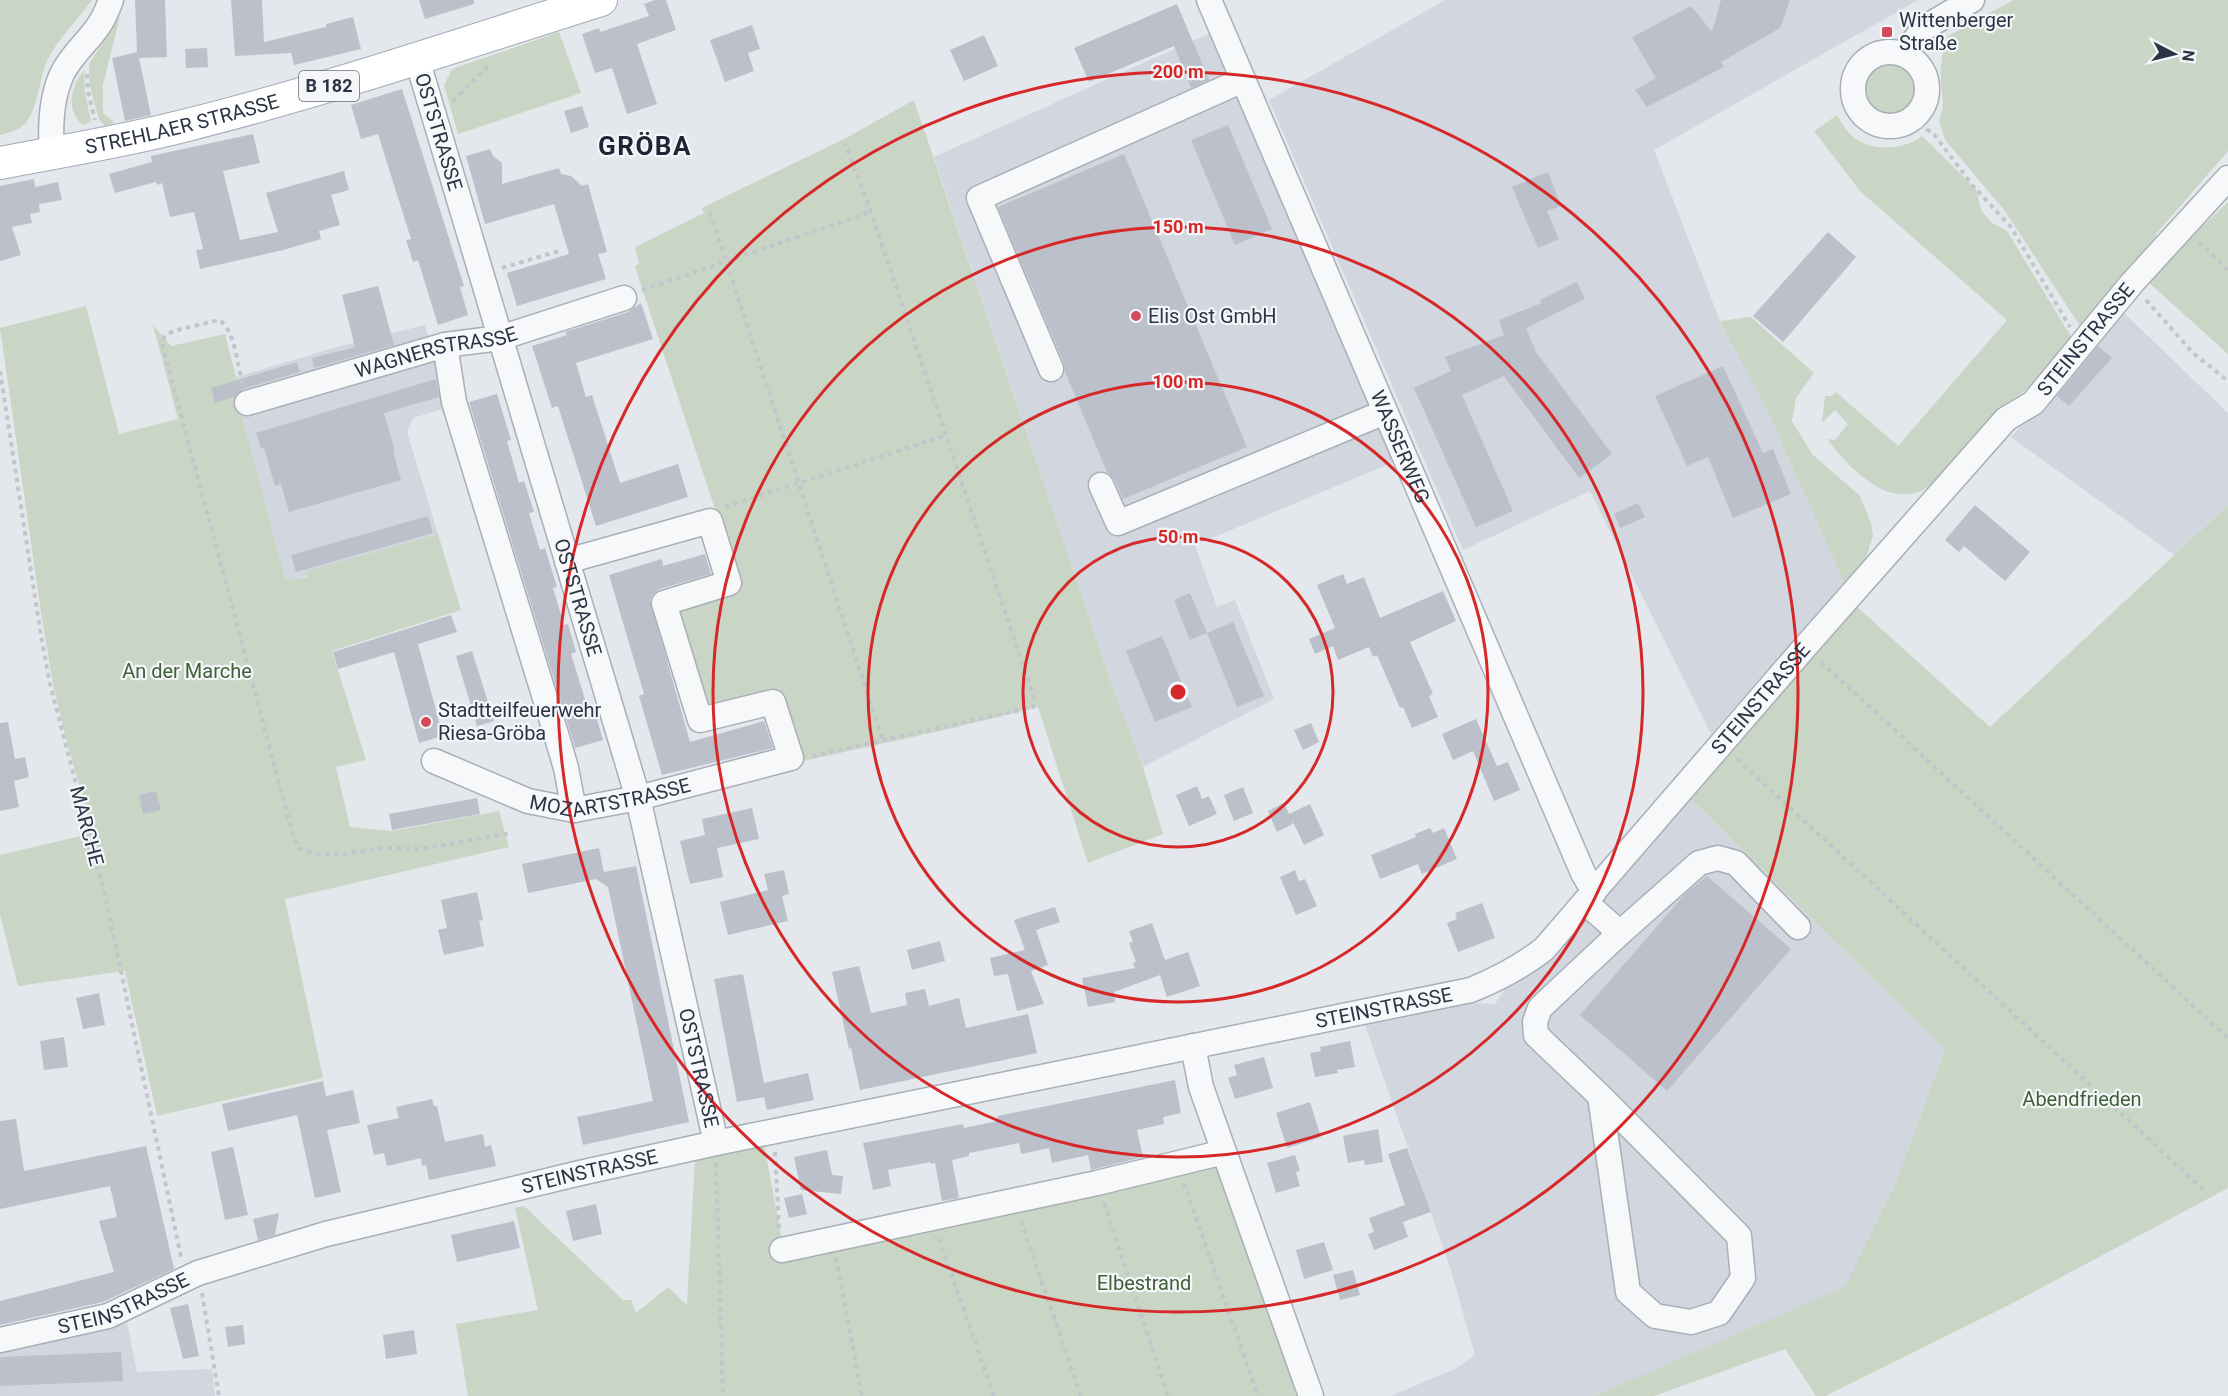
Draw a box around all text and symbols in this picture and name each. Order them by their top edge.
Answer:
place label: Wittenberger Straße [1899,8,2014,55]
north arrow [2144,24,2204,84]
marker: Wittenberger Straße [1880,25,1894,39]
text: N [2178,49,2199,63]
text: 200 m [1152,61,1204,82]
street label: OSTSTRASSE [410,70,468,194]
road number: B 182 [299,71,359,101]
street label: STREHLAER STRASSE [83,89,282,159]
district label: GRÖBA [598,131,692,161]
text: 150 m [1152,216,1204,237]
street label: STEINSTRASSE [2032,278,2139,401]
place label: Elis Ost GmbH [1148,304,1277,328]
marker: Elis Ost GmbH [1129,309,1143,323]
street label: WAGNERSTRASSE [352,321,520,383]
text: 100 m [1152,371,1204,392]
street label: WASSERWEG [1366,387,1435,507]
text: 50 m [1158,526,1198,547]
street label: OSTSTRASSE [549,536,607,659]
street label: STEINSTRASSE [1706,638,1815,759]
park label: An der Marche [122,659,252,683]
centre of rings [1168,682,1188,702]
place label: Stadtteilfeuerwehr Riesa-Gröba [438,698,602,745]
marker: Stadtteilfeuerwehr Riesa-Gröba [419,715,433,729]
street label: MOZARTSTRASSE [528,773,693,822]
street label: MARCHE [65,783,109,869]
street label: STEINSTRASSE [1313,982,1454,1033]
street label: OSTSTRASSE [674,1006,724,1130]
park label: Abendfrieden [2022,1087,2142,1111]
street label: STEINSTRASSE [519,1144,660,1199]
street label: STEINSTRASSE [55,1267,193,1339]
park label: Elbestrand [1097,1271,1191,1295]

